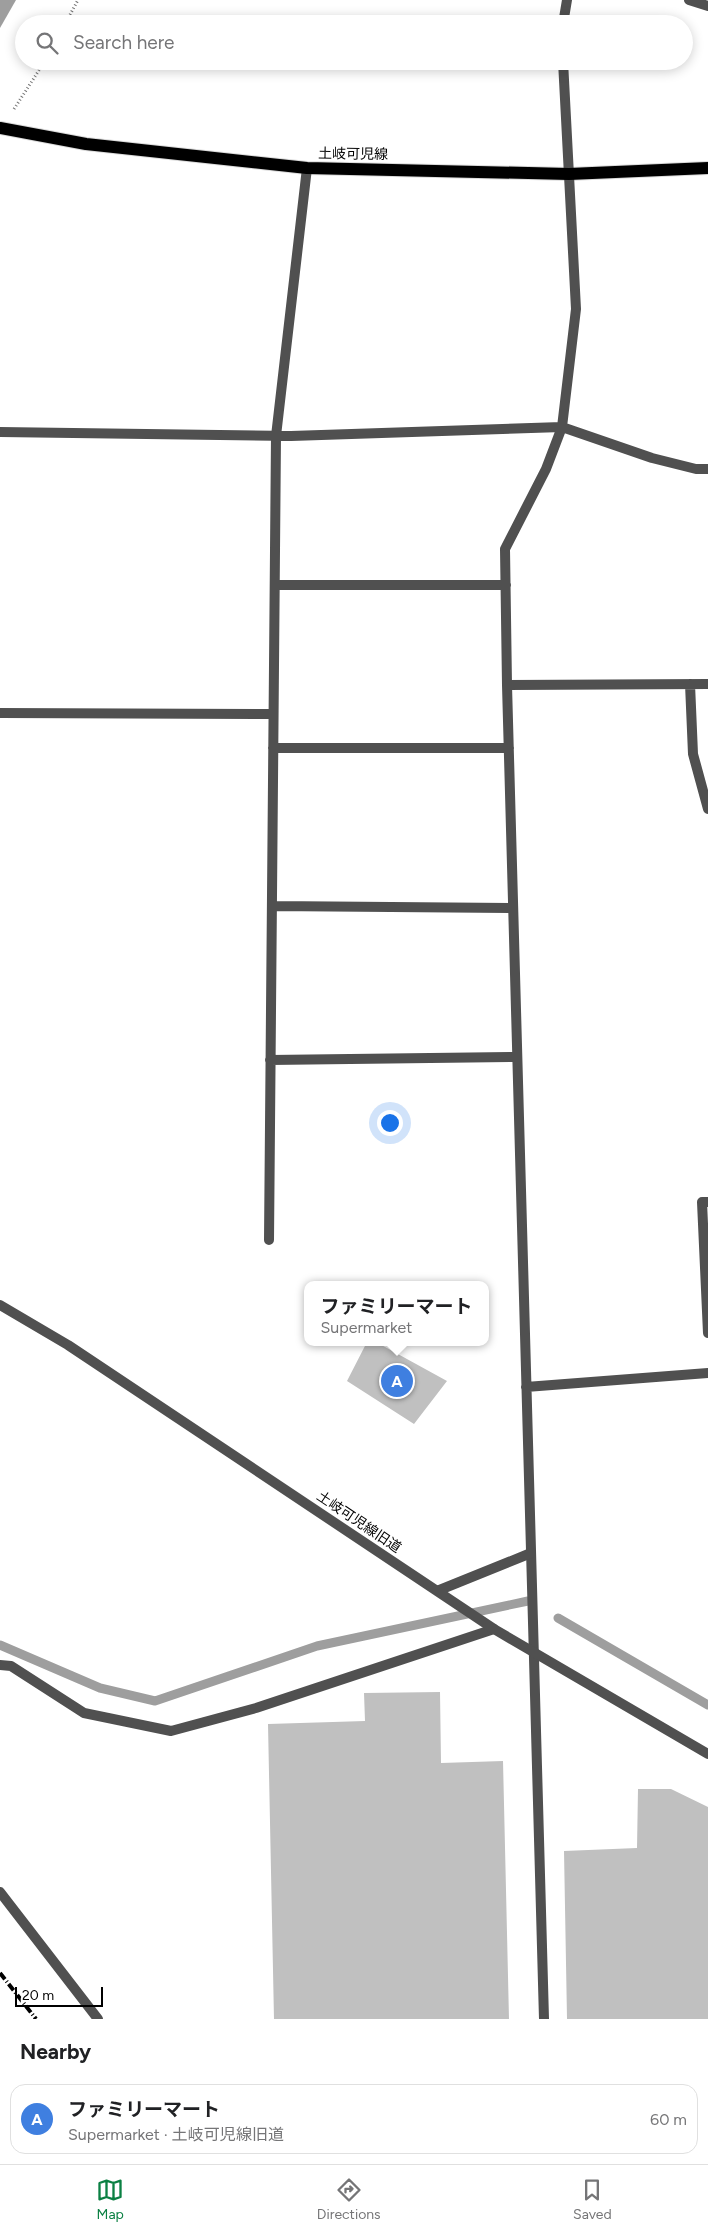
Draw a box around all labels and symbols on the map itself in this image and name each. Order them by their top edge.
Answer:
street label: 土岐可児線 [318,145,388,163]
your location [377,1110,403,1136]
pin: A [381,1362,413,1400]
street label: 土岐可児線旧道 [314,1488,404,1556]
scale bar [15,1984,102,2007]

